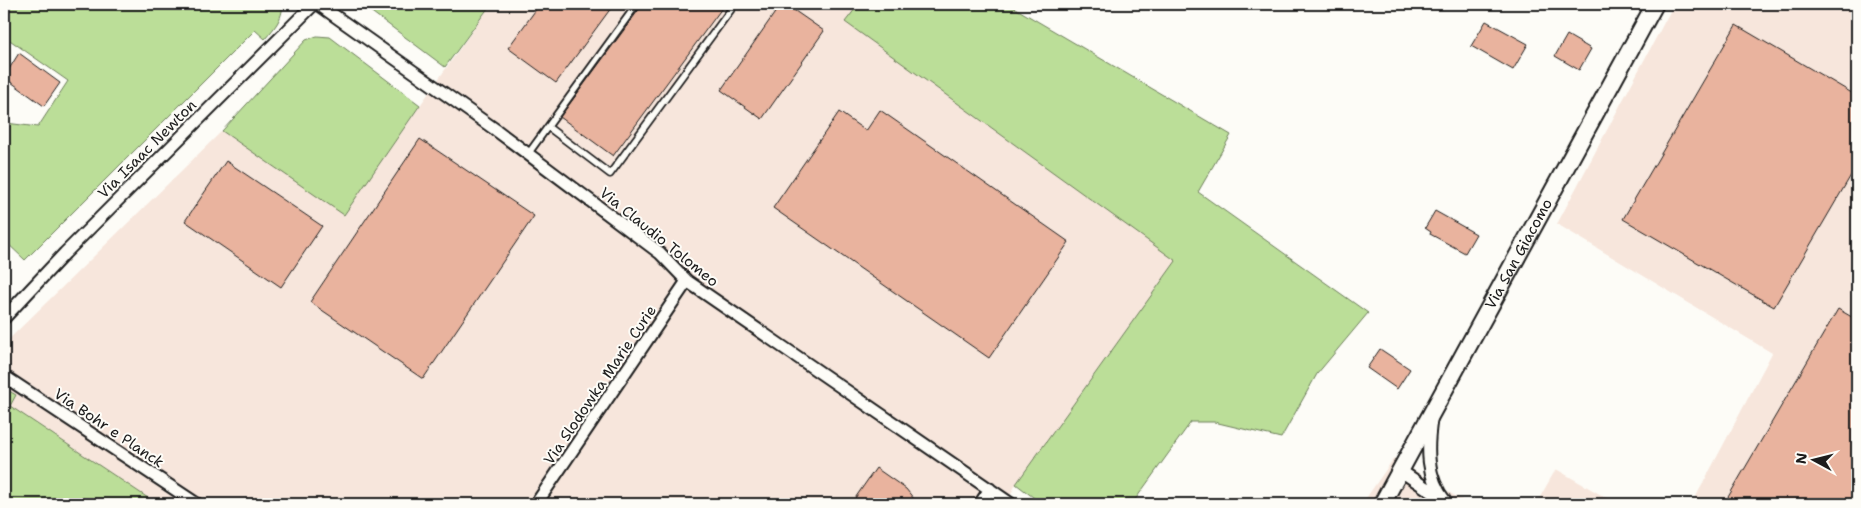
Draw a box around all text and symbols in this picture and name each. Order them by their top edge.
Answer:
street label: Via Isaac Newton [93,95,201,203]
street label: Via Claudio Tolomeo [595,183,723,291]
street label: Via San Giacomo [1480,195,1557,313]
street label: Via Slodowka Marie Curie [539,301,661,469]
street label: Via Bohr e Planck [50,384,168,472]
north arrow [1788,436,1838,486]
text: N [1791,452,1811,465]

